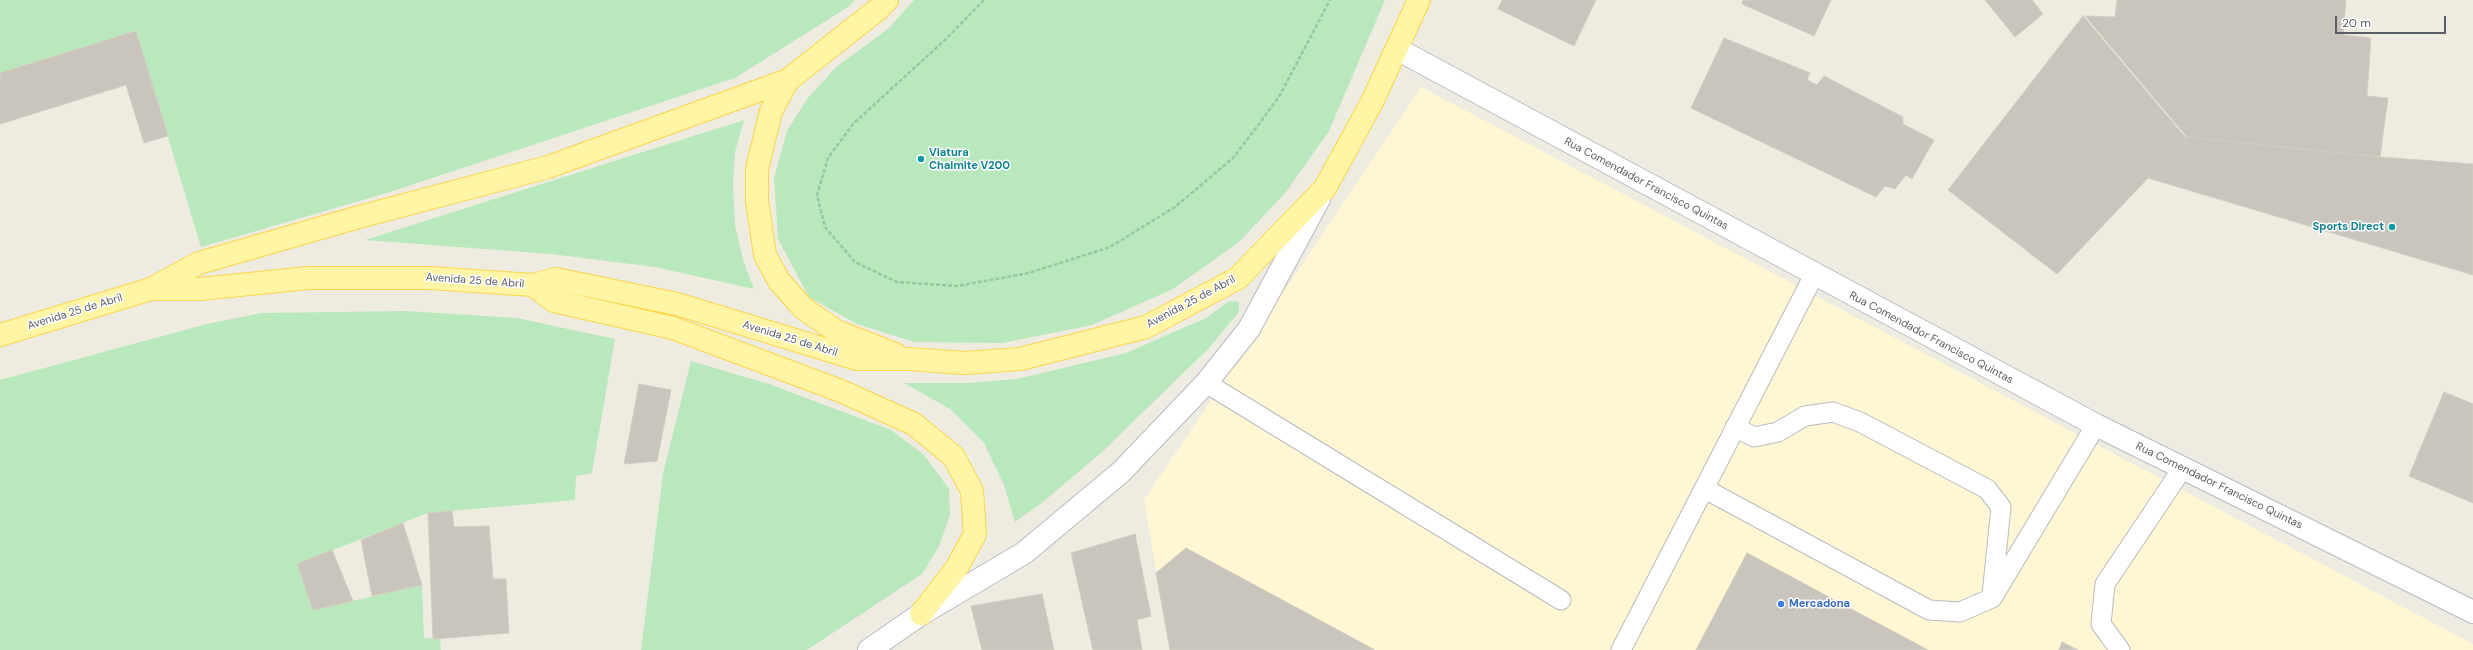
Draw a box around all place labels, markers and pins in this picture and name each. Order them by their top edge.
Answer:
place label: Viatura Chaimite V200 [929,146,1010,172]
marker: Viatura Chaimite V200 [916,154,926,164]
place label: Sports Direct [2313,220,2384,234]
marker: Sports Direct [2387,222,2397,232]
place label: Mercadona [1789,597,1850,611]
marker: Mercadona [1776,599,1786,609]

